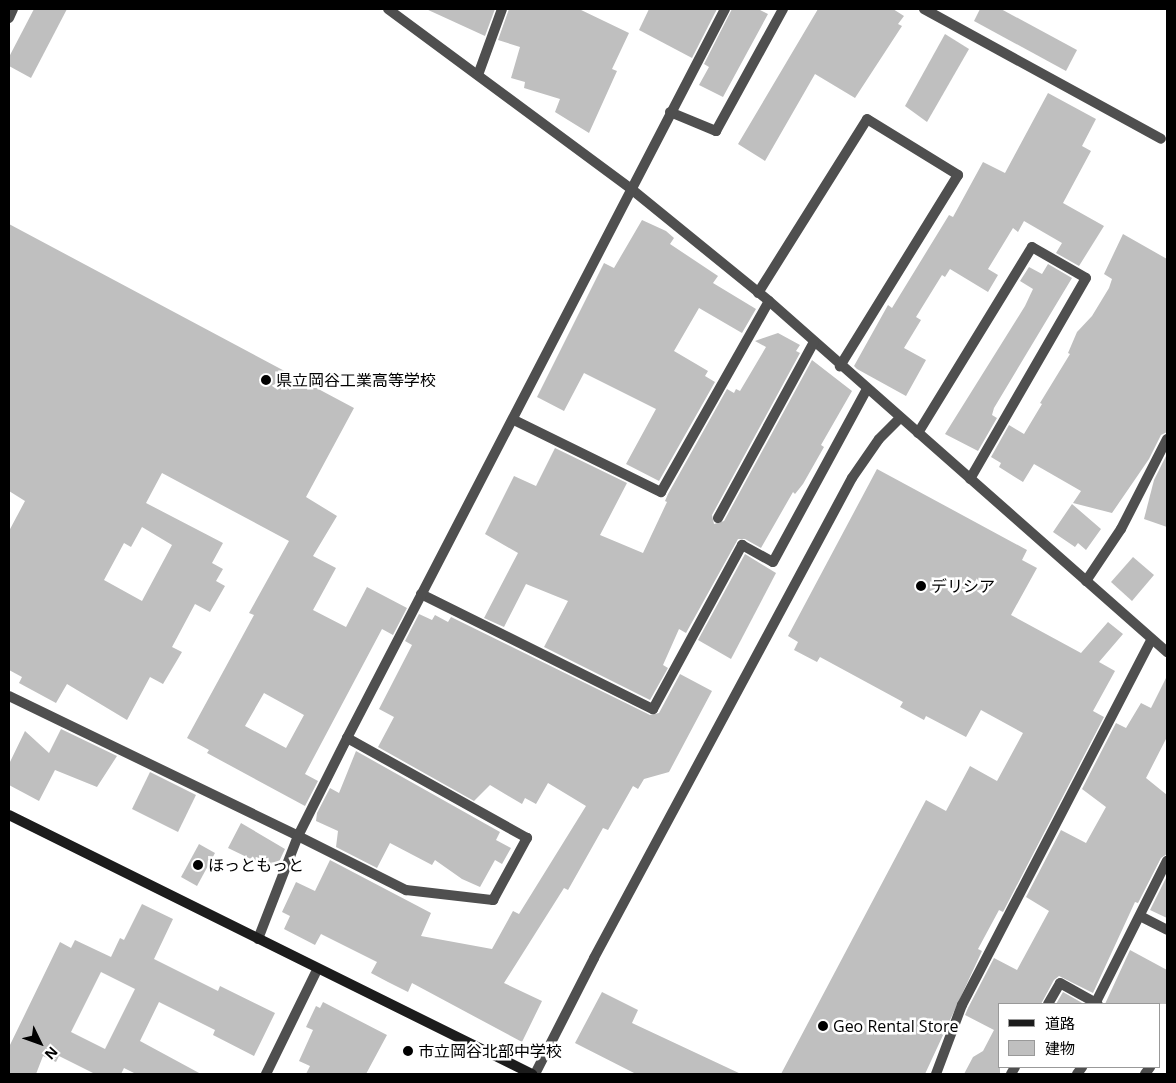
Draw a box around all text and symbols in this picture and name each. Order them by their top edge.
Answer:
place label: 県立岡谷工業高等学校 [276,370,436,390]
marker: 県立岡谷工業高等学校 [260,374,272,386]
place label: デリシア [931,576,995,596]
marker: デリシア [915,580,927,592]
place label: ほっともっと [208,855,304,875]
marker: ほっともっと [192,859,204,871]
legend [998,1003,1161,1068]
text: 道路 [1045,1013,1075,1033]
place label: Geo Rental Store [833,1016,958,1036]
north arrow [15,1018,65,1068]
marker: Geo Rental Store [817,1020,829,1032]
text: 建物 [1045,1038,1075,1058]
place label: 市立岡谷北部中学校 [418,1041,562,1061]
text: N [41,1043,62,1064]
marker: 市立岡谷北部中学校 [402,1045,414,1057]

